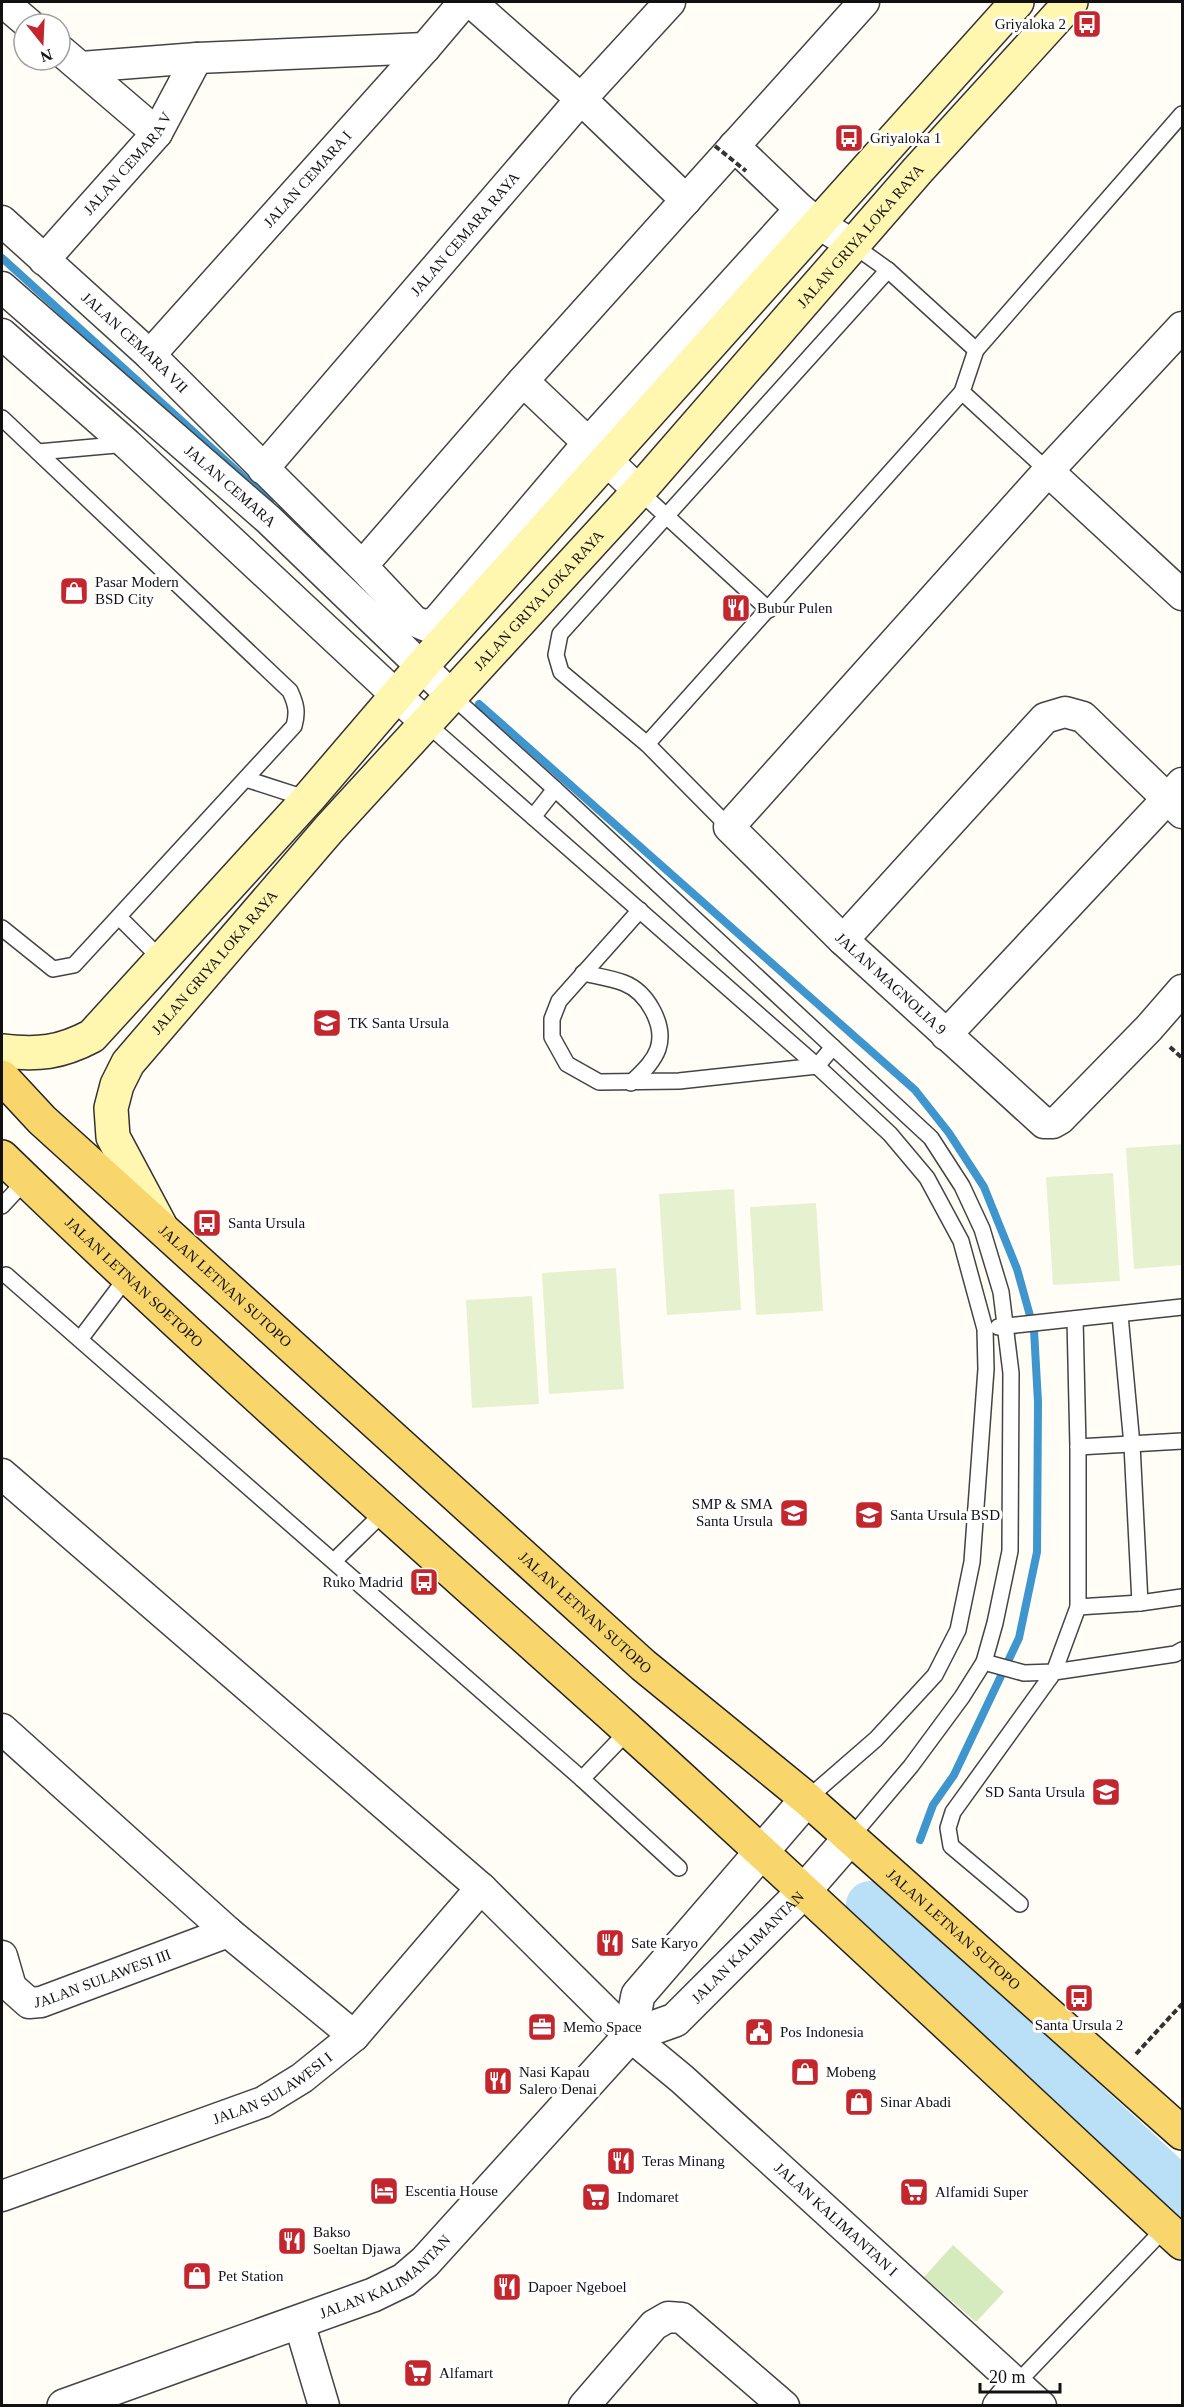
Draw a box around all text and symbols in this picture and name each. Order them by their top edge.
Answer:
bus stop icon: Griyaloka 2 [1071,8,1103,40]
north arrow [12,12,72,72]
place label: Griyaloka 2 [995,16,1066,32]
text: N [38,46,55,66]
street label: JALAN CEMARA V [80,109,175,218]
bus stop icon: Griyaloka 1 [833,122,865,154]
street label: JALAN CEMARA I [260,128,355,231]
place label: Griyaloka 1 [870,130,941,146]
street label: JALAN GRIYA LOKA RAYA [794,161,927,311]
street label: JALAN CEMARA RAYA [408,169,523,299]
street label: JALAN CEMARA VII [79,289,191,396]
street label: JALAN CEMARA [182,442,279,530]
street label: JALAN GRIYA LOKA RAYA [471,527,607,674]
place label: Pasar Modern BSD City [95,574,179,607]
shop icon: Pasar Modern BSD City [58,575,90,607]
restaurant icon: Bubur Pulen [720,592,752,624]
place label: Bubur Pulen [757,600,833,616]
street label: JALAN GRIYA LOKA RAYA [148,887,281,1037]
street label: JALAN MAGNOLIA 9 [832,929,949,1038]
school or university icon: TK Santa Ursula [311,1007,343,1039]
place label: TK Santa Ursula [348,1015,449,1031]
bus stop icon: Santa Ursula [191,1207,223,1239]
street label: JALAN LETNAN SOETOPO [62,1214,206,1350]
place label: Santa Ursula [228,1215,305,1231]
street label: JALAN LETNAN SUTOPO [156,1222,295,1350]
place label: SMP & SMA Santa Ursula [692,1496,773,1529]
school or university icon: SMP & SMA Santa Ursula [778,1497,810,1529]
school or university icon: Santa Ursula BSD [853,1499,885,1531]
place label: Santa Ursula BSD [890,1507,1000,1523]
street label: JALAN LETNAN SUTOPO [516,1548,655,1677]
bus stop icon: Ruko Madrid [408,1566,440,1598]
place label: Ruko Madrid [323,1574,403,1590]
school or university icon: SD Santa Ursula [1090,1776,1122,1808]
place label: SD Santa Ursula [985,1784,1085,1800]
street label: JALAN LETNAN SUTOPO [883,1866,1024,1993]
street label: JALAN KALIMANTAN [688,1888,807,2007]
restaurant icon: Sate Karyo [594,1927,626,1959]
place label: Sate Karyo [631,1935,698,1951]
street label: JALAN SULAWESI III [34,1946,173,2011]
bus stop icon: Santa Ursula 2 [1063,1982,1095,2014]
office icon: Memo Space [526,2011,558,2043]
public building icon: Pos Indonesia [743,2016,775,2048]
place label: Santa Ursula 2 [1035,2017,1123,2033]
place label: Memo Space [563,2019,642,2035]
place label: Pos Indonesia [780,2024,864,2040]
street label: JALAN SULAWESI I [211,2049,335,2127]
shop icon: Mobeng [789,2056,821,2088]
place label: Nasi Kapau Salero Denai [519,2064,597,2097]
place label: Mobeng [826,2064,876,2080]
restaurant icon: Nasi Kapau Salero Denai [482,2065,514,2097]
shop icon: Sinar Abadi [843,2086,875,2118]
place label: Sinar Abadi [880,2094,951,2110]
restaurant icon: Teras Minang [605,2145,637,2177]
place label: Teras Minang [642,2153,725,2169]
street label: JALAN KALIMANTAN I [771,2159,901,2279]
hotel icon: Escentia House [368,2175,400,2207]
supermarket icon: Alfamidi Super [898,2176,930,2208]
supermarket icon: Indomaret [580,2181,612,2213]
place label: Escentia House [405,2183,498,2199]
place label: Alfamidi Super [935,2184,1028,2200]
place label: Indomaret [617,2189,679,2205]
place label: Bakso Soeltan Djawa [313,2224,401,2257]
restaurant icon: Bakso Soeltan Djawa [276,2225,308,2257]
street label: JALAN KALIMANTAN [317,2232,454,2322]
shop icon: Pet Station [181,2260,213,2292]
place label: Pet Station [218,2268,284,2284]
restaurant icon: Dapoer Ngeboel [491,2271,523,2303]
place label: Dapoer Ngeboel [528,2279,627,2295]
scale bar [980,2356,1060,2394]
supermarket icon: Alfamart [402,2357,434,2389]
place label: Alfamart [439,2365,494,2381]
text: 20 m [989,2367,1026,2387]

